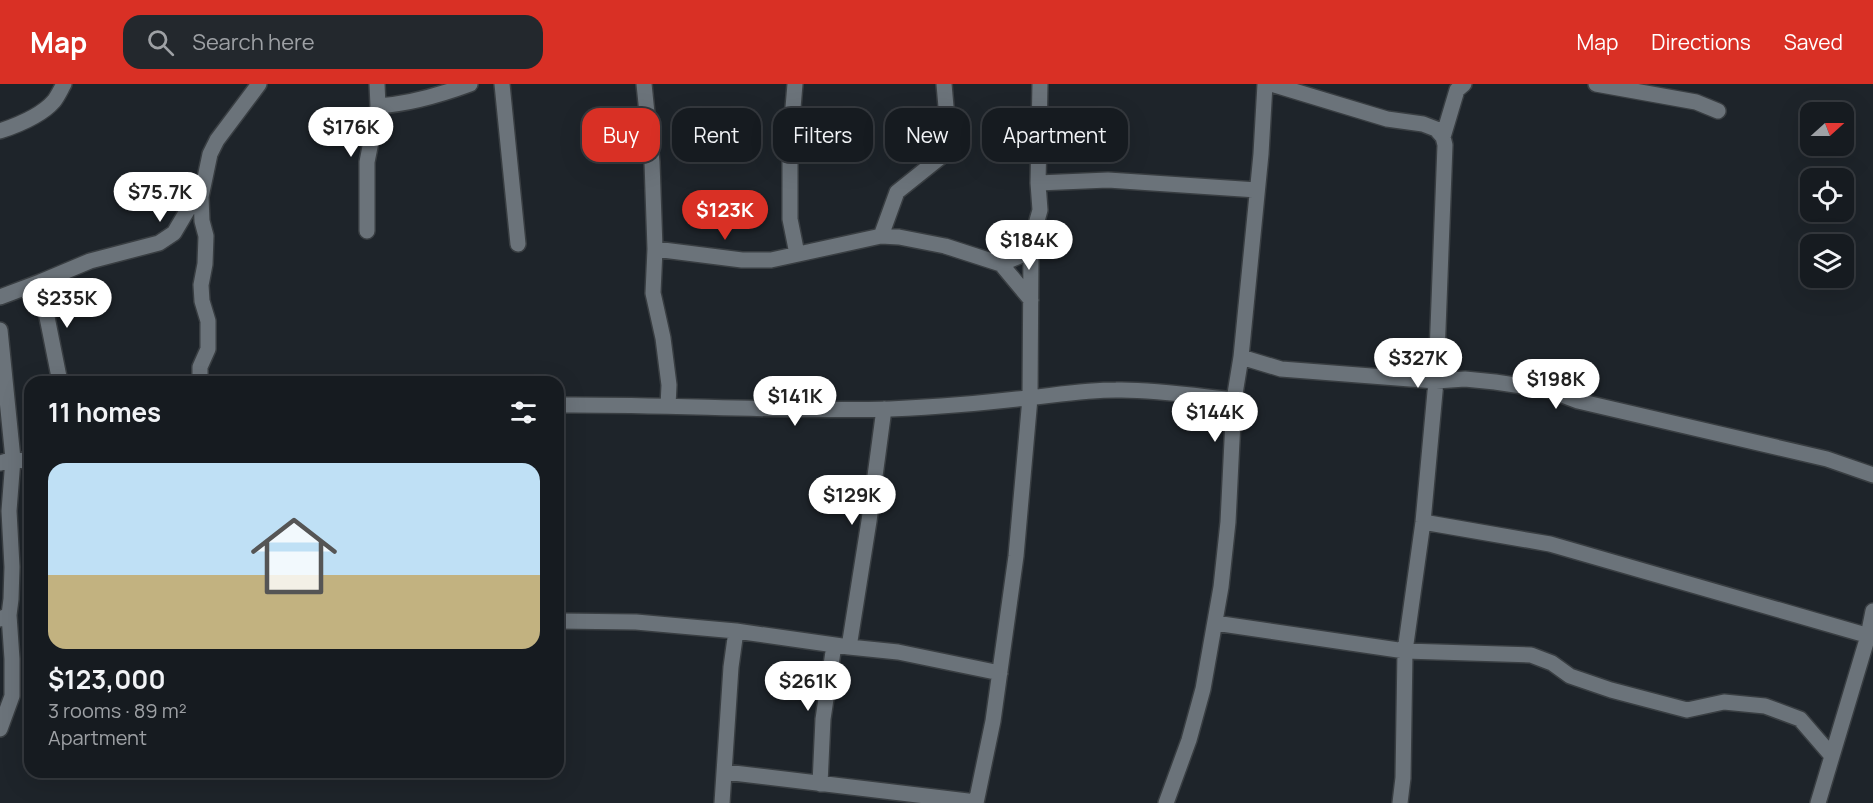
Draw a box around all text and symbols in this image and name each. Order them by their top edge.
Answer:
search box [123,15,543,69]
text: Map [30,23,87,61]
icon: search [144,26,177,59]
text: Search here [192,27,315,57]
text: Map [1577,28,1618,56]
text: Directions [1651,28,1751,56]
text: Saved [1784,28,1843,56]
north arrow [1800,102,1854,156]
map controls [1800,102,1854,288]
pin: $176K [309,107,393,158]
chip: Buy [582,108,660,162]
chip: Rent [672,108,761,162]
chip: Filters [773,108,873,162]
chip: New [885,108,970,162]
chip: Apartment [982,108,1128,162]
text: $176K [322,113,380,140]
button: locate [1800,168,1854,222]
pin: $75.7K [111,172,209,223]
text: $75.7K [128,178,192,205]
pin: $123K [683,190,767,241]
text: $123K [696,196,754,223]
pin: $184K [987,220,1071,271]
text: $184K [1000,226,1058,253]
button: layers [1800,234,1854,288]
pin: $235K [25,278,109,329]
text: $235K [37,284,97,311]
pin: $327K [1376,338,1460,389]
text: $327K [1388,344,1448,371]
pin: $198K [1514,359,1598,410]
text: $198K [1527,365,1585,392]
pin: $141K [753,376,837,427]
text: $141K [767,382,823,409]
pin: $144K [1173,392,1257,443]
text: 11 homes [48,394,161,430]
icon: filters [507,396,540,429]
text: $144K [1186,398,1244,425]
pin: $129K [810,475,894,526]
text: $129K [823,481,881,508]
icon: home [240,502,348,610]
text: $123,000 [48,661,166,697]
pin: $261K [766,661,850,712]
text: $261K [779,667,837,694]
text: 3 rooms · 89 m² [48,697,187,724]
text: Apartment [48,724,147,751]

